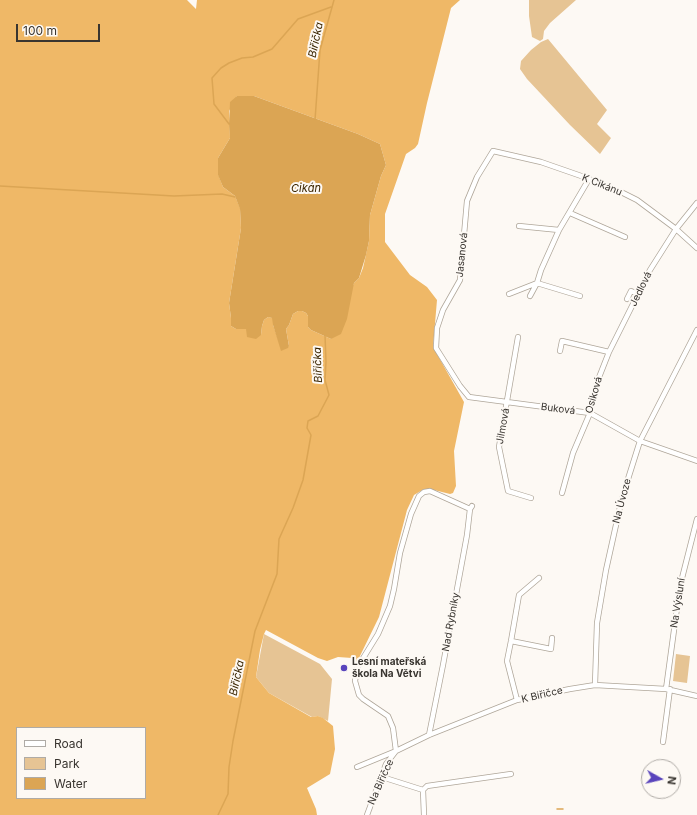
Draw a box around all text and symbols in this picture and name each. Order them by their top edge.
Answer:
scale bar [18,16,102,42]
water label: Biřička [306,21,326,59]
text: 100 m [23,23,57,38]
street label: K Cikánu [580,172,624,198]
water label: Cikán [291,182,321,196]
street label: Jasanová [454,232,470,278]
street label: Jedlová [627,270,655,308]
water label: Biřička [311,347,325,383]
street label: Osiková [583,375,605,415]
street label: Buková [540,401,576,417]
street label: Jilmová [494,407,512,445]
street label: Na Úvoze [610,477,634,525]
street label: Na Výsluní [668,577,688,629]
street label: Nad Rybníky [440,592,462,652]
place label: Lesní mateřská škola Na Větvi [352,656,426,680]
water label: Biřička [227,659,247,697]
marker: Lesní mateřská škola Na Větvi [339,663,349,673]
street label: K Biřičce [520,684,564,706]
legend [16,727,146,799]
text: Road [54,736,83,751]
text: Park [54,756,80,771]
street label: Na Biřičce [366,757,396,807]
north arrow [641,759,681,799]
text: N [664,775,679,786]
text: Water [54,776,87,791]

